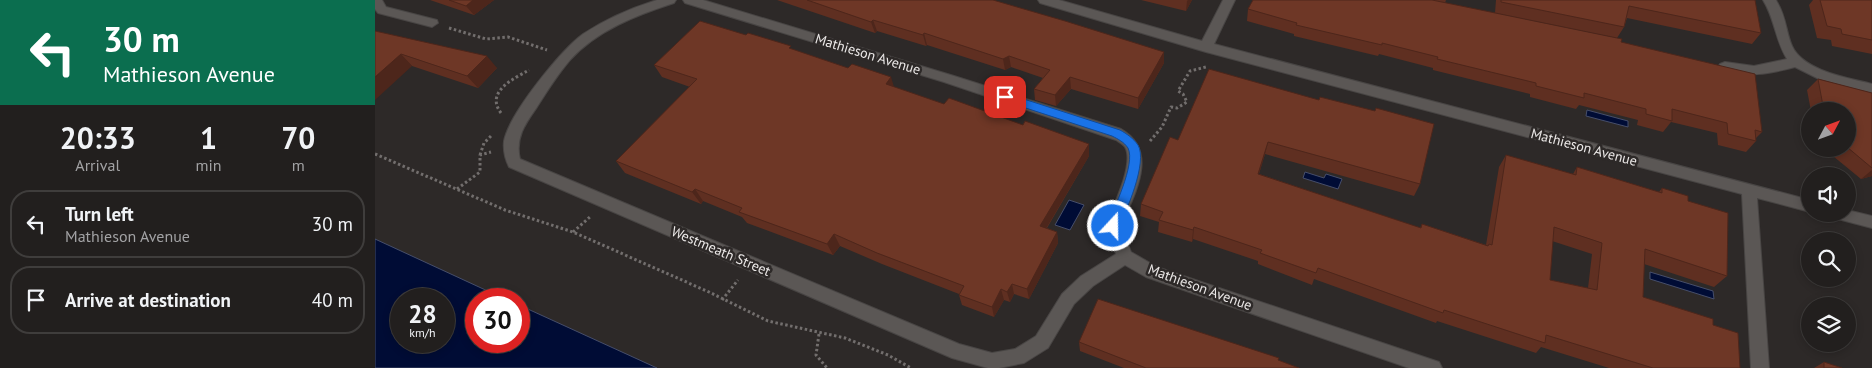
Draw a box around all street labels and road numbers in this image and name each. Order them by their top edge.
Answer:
street label: Mathieson Avenue [813,29,923,79]
street label: Mathieson Avenue [1529,124,1639,170]
street label: Westmeath Street [669,222,774,280]
street label: Mathieson Avenue [1146,260,1254,314]

